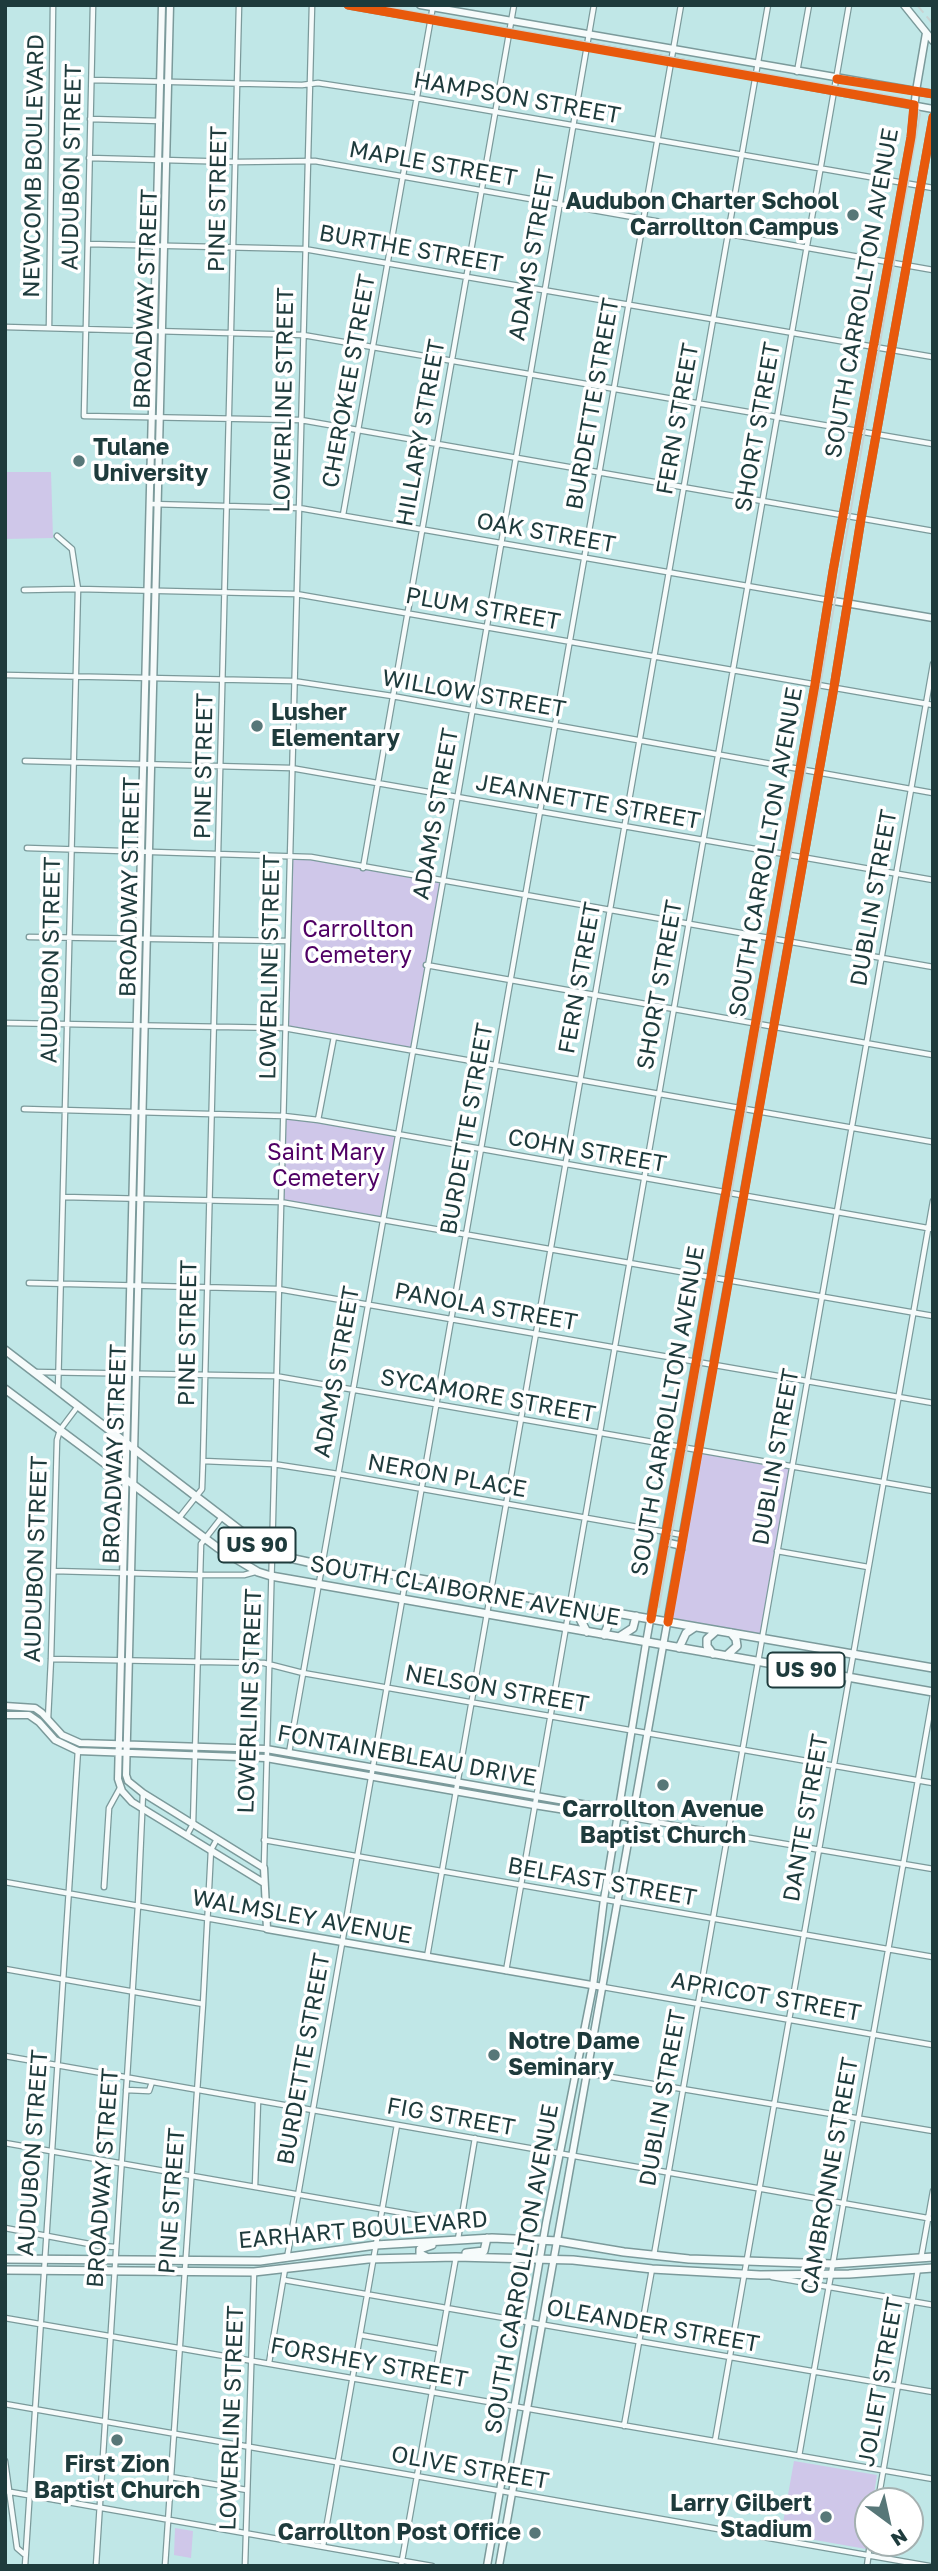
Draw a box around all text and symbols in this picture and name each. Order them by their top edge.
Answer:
street label: NEWCOMB BOULEVARD [18,34,50,298]
street label: AUDUBON STREET [56,63,88,271]
street label: HAMPSON STREET [411,66,623,130]
street label: PINE STREET [203,126,233,272]
street label: SOUTH CARROLLTON AVENUE [819,126,905,460]
street label: MAPLE STREET [347,136,519,192]
street label: ADAMS STREET [503,167,561,343]
place label: Audubon Charter School Carrollton Campus [566,188,839,242]
street label: BROADWAY STREET [128,189,164,409]
marker: Audubon Charter School Carrollton Campus [845,207,861,223]
street label: BURTHE STREET [317,219,505,279]
street label: CHEROKEE STREET [317,272,381,490]
street label: LOWERLINE STREET [268,287,300,513]
street label: BURDETTE STREET [561,296,625,512]
street label: HILLARY STREET [391,337,451,529]
street label: SHORT STREET [730,340,786,514]
street label: FERN STREET [651,341,705,497]
place label: Tulane University [93,434,208,488]
marker: Tulane University [71,453,87,469]
street label: OAK STREET [474,507,618,559]
street label: PLUM STREET [403,582,563,636]
street label: WILLOW STREET [380,664,568,724]
street label: SOUTH CARROLLTON AVENUE [723,685,809,1019]
street label: PINE STREET [189,693,219,839]
place label: Lusher Elementary [271,699,400,753]
marker: Lusher Elementary [249,718,265,734]
street label: ADAMS STREET [407,726,465,902]
street label: JEANNETTE STREET [474,769,702,835]
street label: BROADWAY STREET [114,777,146,997]
street label: DUBLIN STREET [845,808,903,988]
street label: LOWERLINE STREET [254,854,286,1080]
street label: AUDUBON STREET [35,856,67,1064]
street label: SHORT STREET [632,898,688,1072]
street label: FERN STREET [553,900,607,1056]
park label: Carrollton Cemetery [302,916,414,970]
street label: BURDETTE STREET [435,1021,499,1237]
street label: COHN STREET [506,1123,668,1179]
park label: Saint Mary Cemetery [267,1139,385,1193]
street label: SOUTH CARROLLTON AVENUE [625,1244,711,1578]
street label: PINE STREET [173,1260,203,1406]
street label: PANOLA STREET [392,1277,580,1337]
street label: ADAMS STREET [308,1284,366,1460]
street label: BROADWAY STREET [97,1344,133,1564]
street label: SYCAMORE STREET [378,1363,598,1429]
street label: DUBLIN STREET [747,1367,805,1547]
street label: NERON PLACE [365,1448,529,1504]
street label: AUDUBON STREET [19,1455,53,1663]
road number: US 90 [218,1528,296,1562]
street label: SOUTH CLAIBORNE AVENUE [308,1550,622,1632]
street label: LOWERLINE STREET [232,1588,268,1814]
road number: US 90 [768,1652,844,1688]
street label: NELSON STREET [403,1659,591,1719]
street label: FONTAINEBLEAU DRIVE [275,1720,539,1792]
street label: DANTE STREET [778,1732,834,1904]
marker: Carrollton Avenue Baptist Church [655,1777,671,1793]
place label: Carrollton Avenue Baptist Church [562,1796,764,1850]
street label: BELFAST STREET [505,1852,699,1912]
street label: WALMSLEY AVENUE [190,1884,414,1950]
street label: BURDETTE STREET [272,1951,336,2167]
street label: APRICOT STREET [669,1967,863,2027]
street label: DUBLIN STREET [634,2008,692,2188]
place label: Notre Dame Seminary [508,2028,640,2082]
marker: Notre Dame Seminary [486,2047,502,2063]
street label: AUDUBON STREET [12,2049,54,2257]
street label: CAMBRONNE STREET [796,2055,864,2297]
street label: BROADWAY STREET [82,2067,124,2289]
street label: FIG STREET [385,2092,517,2142]
street label: SOUTH CARROLLTON AVENUE [479,2102,565,2436]
street label: PINE STREET [153,2127,191,2275]
street label: EARHART BOULEVARD [237,2205,489,2255]
street label: OLEANDER STREET [544,2294,762,2358]
street label: JOLIET STREET [853,2295,909,2469]
street label: LOWERLINE STREET [214,2305,250,2531]
street label: FORSHEY STREET [268,2332,470,2394]
marker: First Zion Baptist Church [109,2432,125,2448]
street label: OLIVE STREET [389,2441,551,2495]
place label: First Zion Baptist Church [34,2451,200,2505]
north arrow [854,2487,924,2557]
place label: Larry Gilbert Stadium [670,2490,812,2544]
marker: Larry Gilbert Stadium [818,2509,834,2525]
place label: Carrollton Post Office [278,2519,521,2547]
marker: Carrollton Post Office [527,2525,543,2541]
text: N [887,2525,912,2552]

